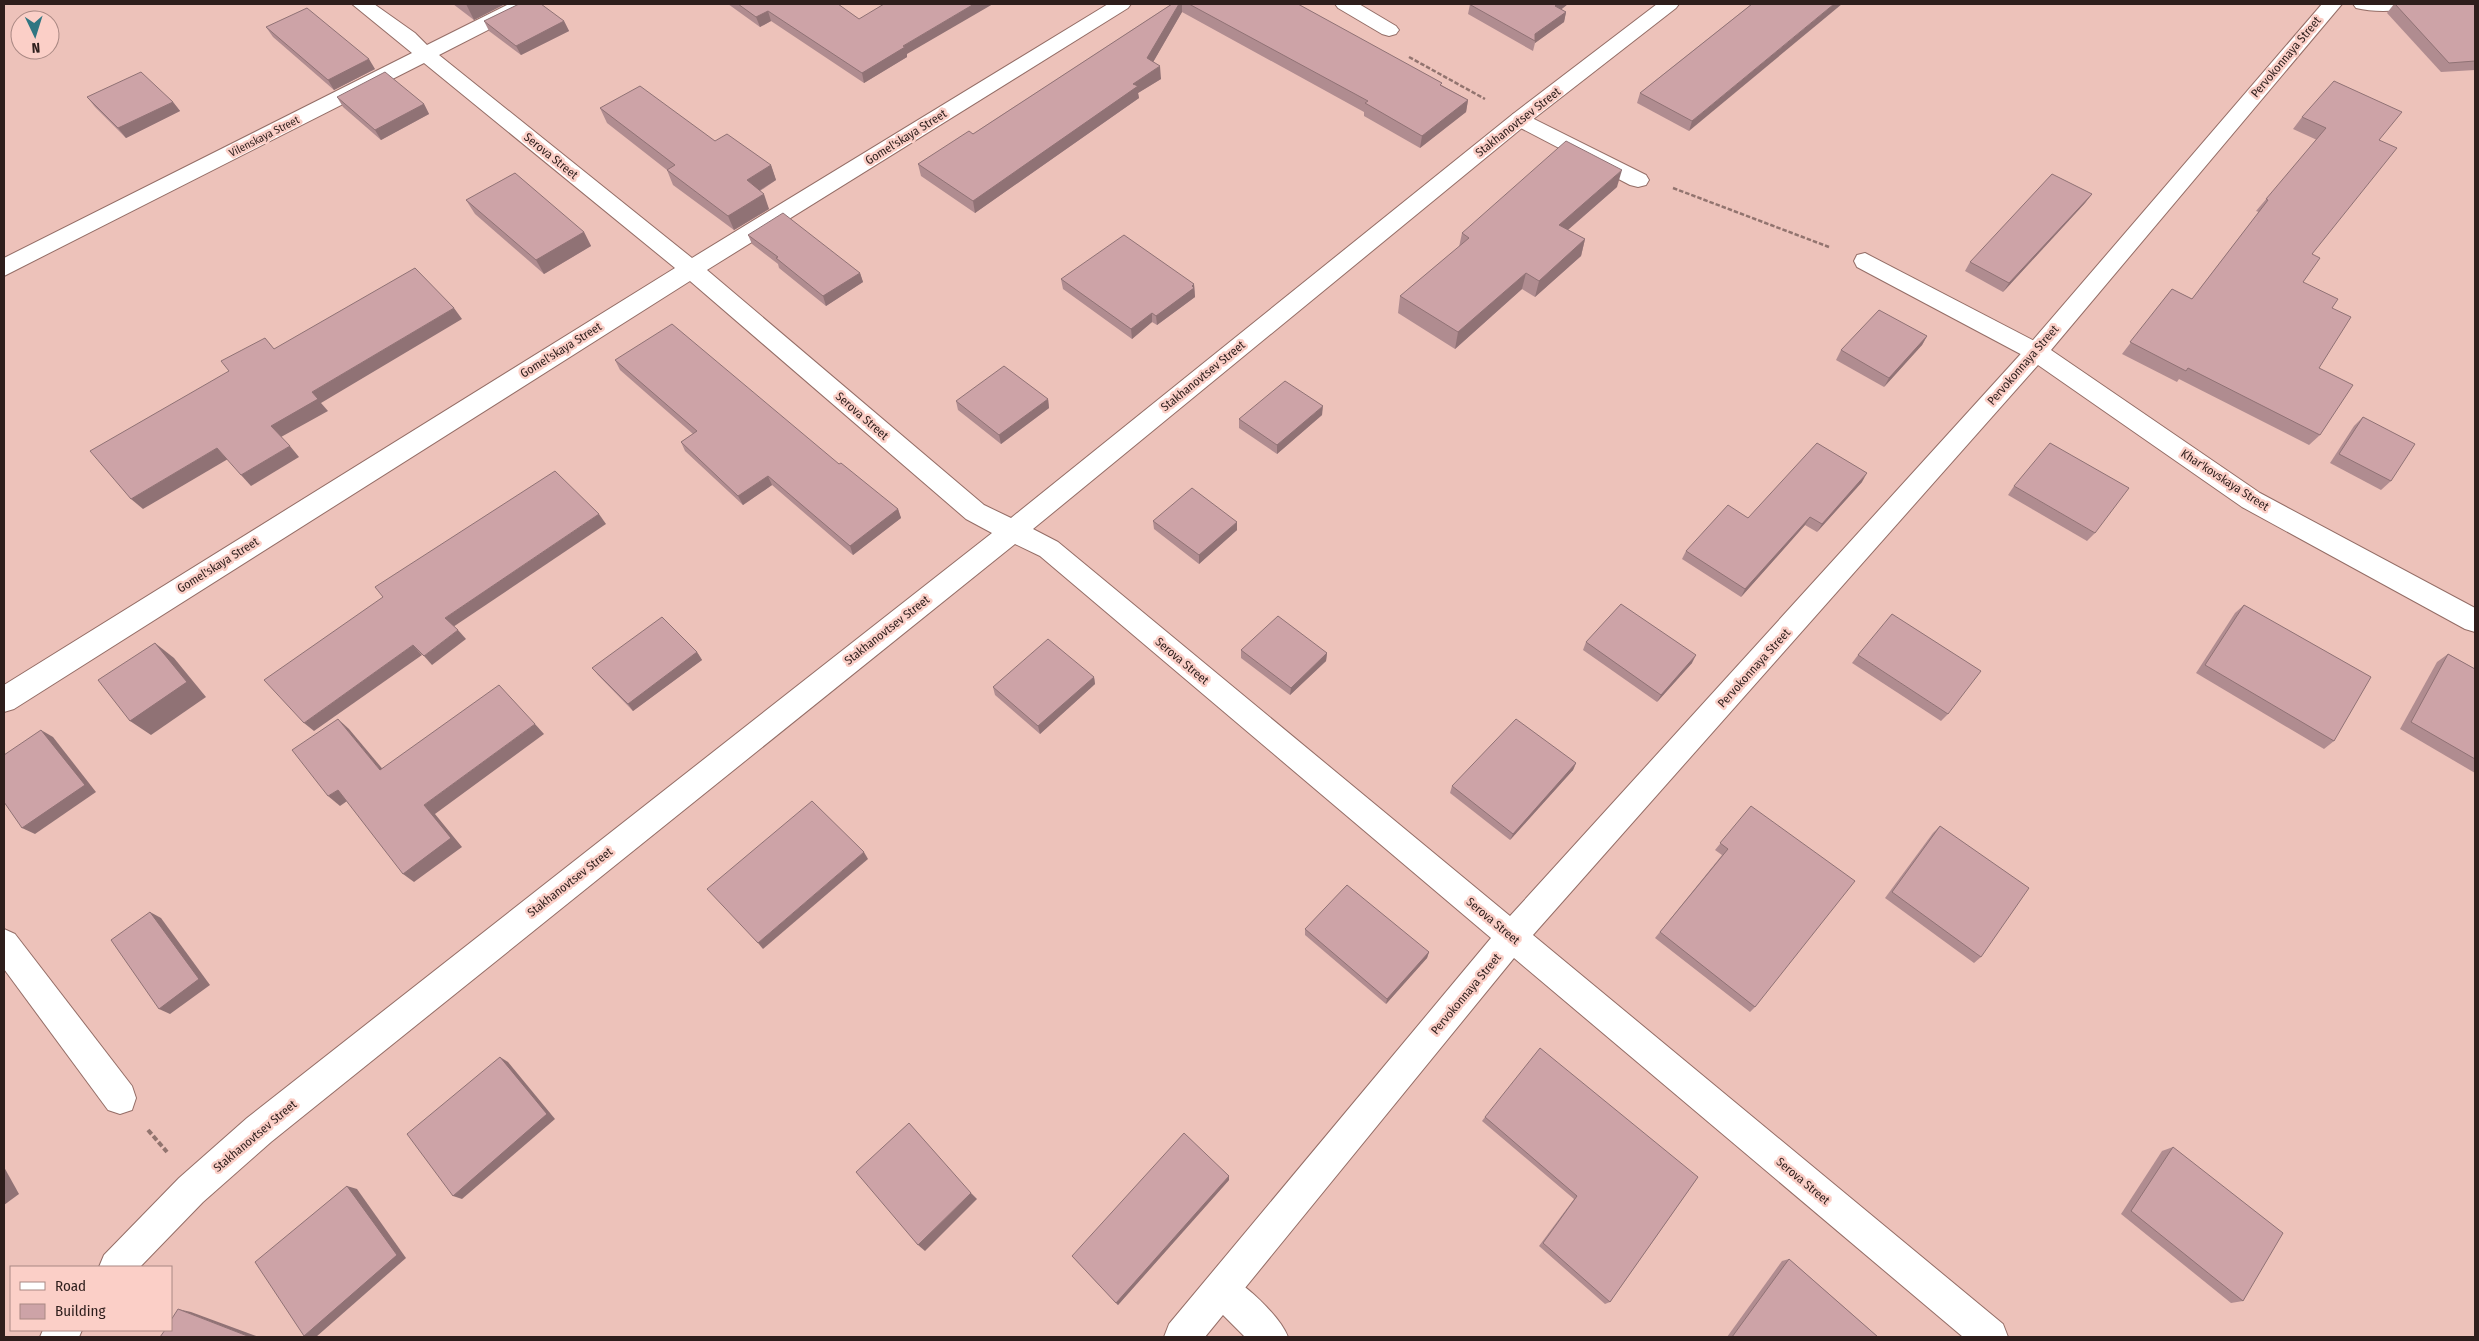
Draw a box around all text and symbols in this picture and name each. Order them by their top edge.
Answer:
north arrow [10,10,60,60]
street label: Pervokonnaya Street [2248,14,2324,100]
text: N [31,39,41,56]
street label: Stakhanovtsev Street [1473,84,1563,160]
street label: Gomel'skaya Street [863,106,949,168]
street label: Vilenskaya Street [227,113,302,160]
street label: Serova Street [521,130,581,182]
street label: Gomel'skaya Street [518,319,604,381]
street label: Pervokonnaya Street [1985,322,2062,408]
street label: Stakhanovtsev Street [1158,338,1248,414]
street label: Serova Street [833,389,891,443]
street label: Khar'kovskaya Street [2178,446,2272,514]
street label: Gomel'skaya Street [175,534,261,596]
street label: Stakhanovtsev Street [842,592,932,668]
street label: Pervokonnaya Street [1715,626,1793,710]
street label: Serova Street [1152,635,1212,687]
street label: Stakhanovtsev Street [525,844,615,920]
street label: Serova Street [1463,895,1523,947]
street label: Pervokonnaya Street [1428,951,1504,1037]
street label: Stakhanovtsev Street [211,1097,299,1175]
street label: Serova Street [1773,1155,1833,1207]
legend [10,1266,172,1331]
text: Road [55,1277,86,1295]
text: Building [55,1302,106,1320]

